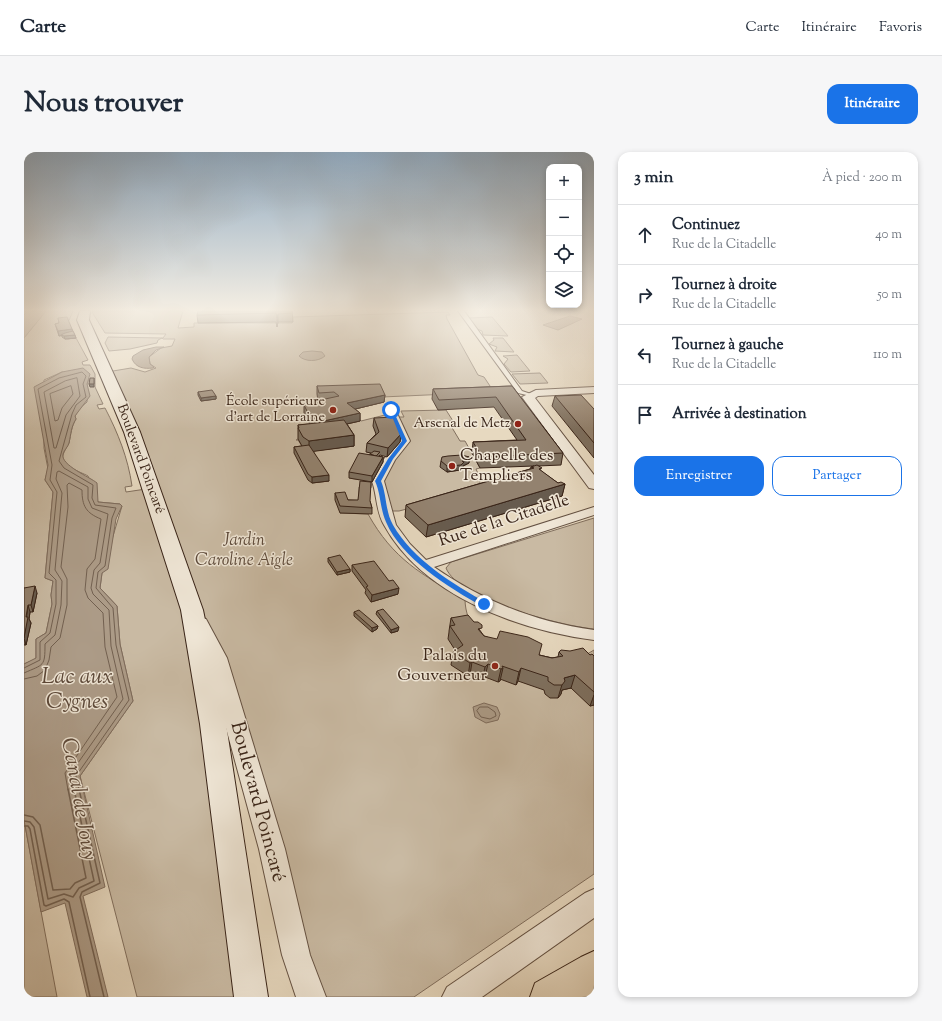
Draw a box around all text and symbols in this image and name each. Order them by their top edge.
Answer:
text: Carte [20,14,66,41]
text: Carte [746,18,779,38]
text: Itinéraire [801,18,857,38]
text: Favoris [879,18,922,38]
text: Nous trouver [24,84,183,124]
button: Itinéraire [827,84,918,124]
map controls [546,164,582,308]
button: + [546,164,582,200]
text: 3 min [634,166,673,190]
text: À pied · 200 m [822,169,902,187]
button: − [546,200,582,236]
text: Continuez [672,215,740,236]
icon: ahead [634,224,656,246]
text: 40 m [875,226,902,244]
button: locate [546,236,582,272]
text: Rue de la Citadelle [672,236,776,254]
button: layers [546,272,582,308]
text: Tournez à droite [672,275,777,296]
icon: right [634,284,656,306]
text: 50 m [877,286,902,304]
text: Rue de la Citadelle [672,296,776,314]
text: Tournez à gauche [672,335,783,356]
icon: left [634,344,656,366]
text: 110 m [873,346,902,364]
text: Rue de la Citadelle [672,356,776,374]
place label: École supérieure d'art de Lorraine [226,392,325,428]
street label: Boulevard Poincaré [111,401,169,517]
route start [382,401,400,419]
icon: arrive [634,404,656,426]
text: Arrivée à destination [672,404,807,425]
marker: École supérieure d'art de Lorraine [328,405,338,415]
place label: Arsenal de Metz [414,414,510,434]
marker: Arsenal de Metz [513,419,523,429]
place label: Chapelle des Templiers [460,444,554,488]
button: Enregistrer [634,456,764,496]
button: Partager [772,456,902,496]
marker: Chapelle des Templiers [447,461,457,471]
street label: Rue de la Citadelle [435,488,573,553]
park label: Jardin Caroline Aigle [195,529,293,573]
route end [475,595,493,613]
place label: Palais du Gouverneur [397,644,488,688]
marker: Palais du Gouverneur [490,661,500,671]
water label: Lac aux Cygnes [41,662,113,719]
street label: Boulevard Poincaré [222,718,292,886]
water label: Canal de Jouy [52,735,104,863]

